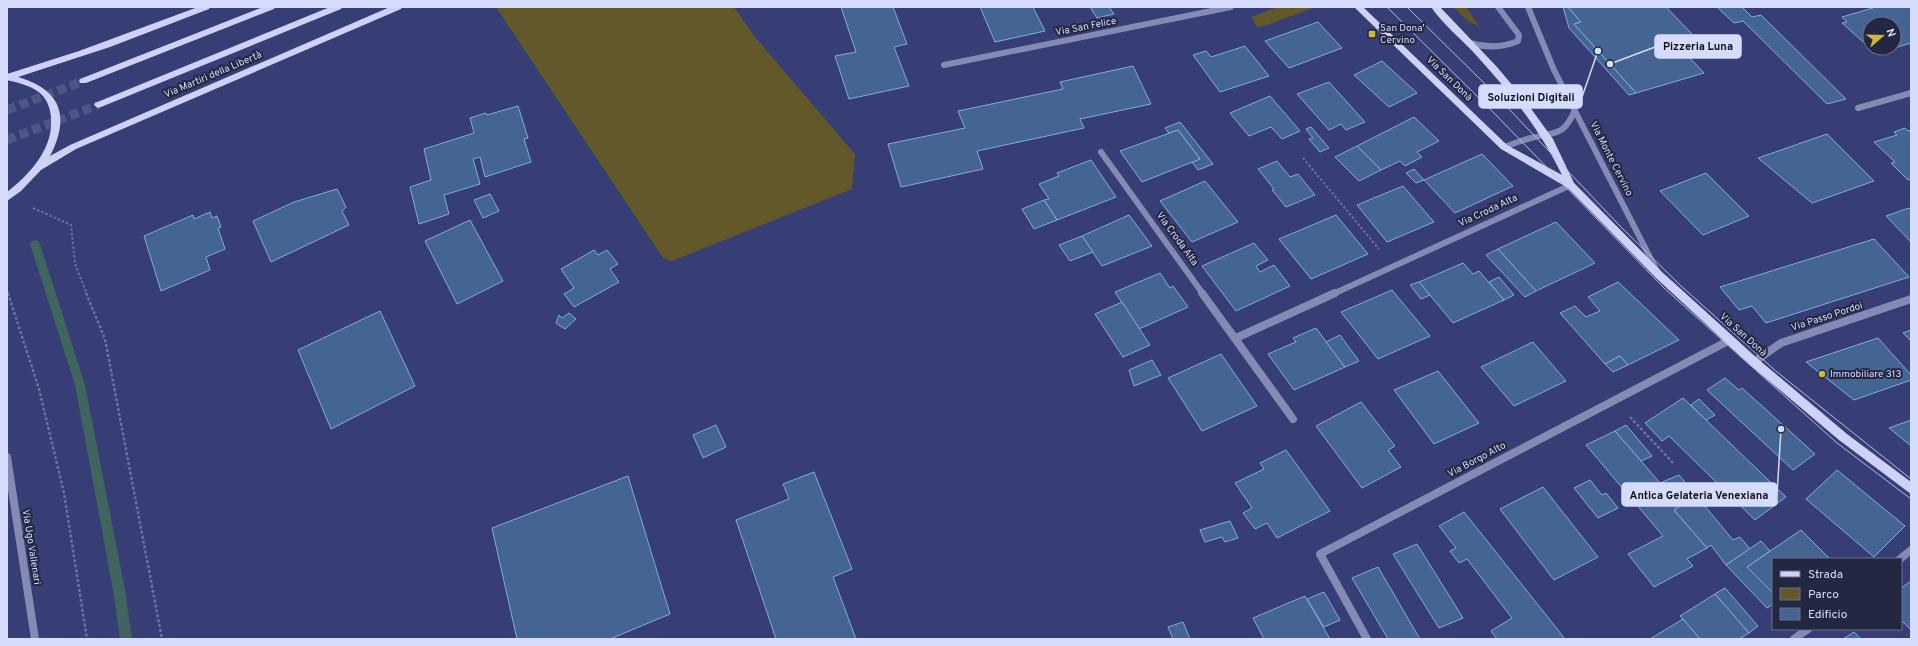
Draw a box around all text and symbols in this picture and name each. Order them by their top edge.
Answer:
street label: Via San Felice [1054,15,1118,39]
north arrow [1862,16,1902,56]
place label: San Dona' Cervino [1380,22,1425,47]
text: N [1883,27,1898,39]
marker: San Dona' Cervino [1367,29,1377,39]
callout: Pizzeria Luna [1655,35,1741,58]
text: Pizzeria Luna [1663,40,1733,54]
street label: Via Martiri della Libertà [162,49,264,101]
street label: Via San Donà [1423,54,1475,104]
callout: Soluzioni Digitali [1479,85,1582,108]
text: Soluzioni Digitali [1487,91,1575,105]
street label: Via Monte Cervino [1587,119,1636,199]
street label: Via Croda Alta [1456,192,1520,230]
street label: Via Croda Alta [1153,209,1201,269]
street label: Via Passo Pordoi [1790,299,1864,335]
street label: Via San Donà [1717,310,1769,360]
place label: Immobiliare 313 [1830,368,1901,381]
marker: Immobiliare 313 [1817,369,1827,379]
street label: Via Borgo Alto [1446,439,1509,481]
callout: Antica Gelateria Venexiana [1622,483,1777,506]
text: Antica Gelateria Venexiana [1630,489,1768,503]
street label: Via Ugo Vallenari [19,508,43,586]
legend [1772,558,1902,630]
text: Strada [1808,567,1843,583]
text: Parco [1808,587,1839,603]
text: Edificio [1808,607,1848,623]

